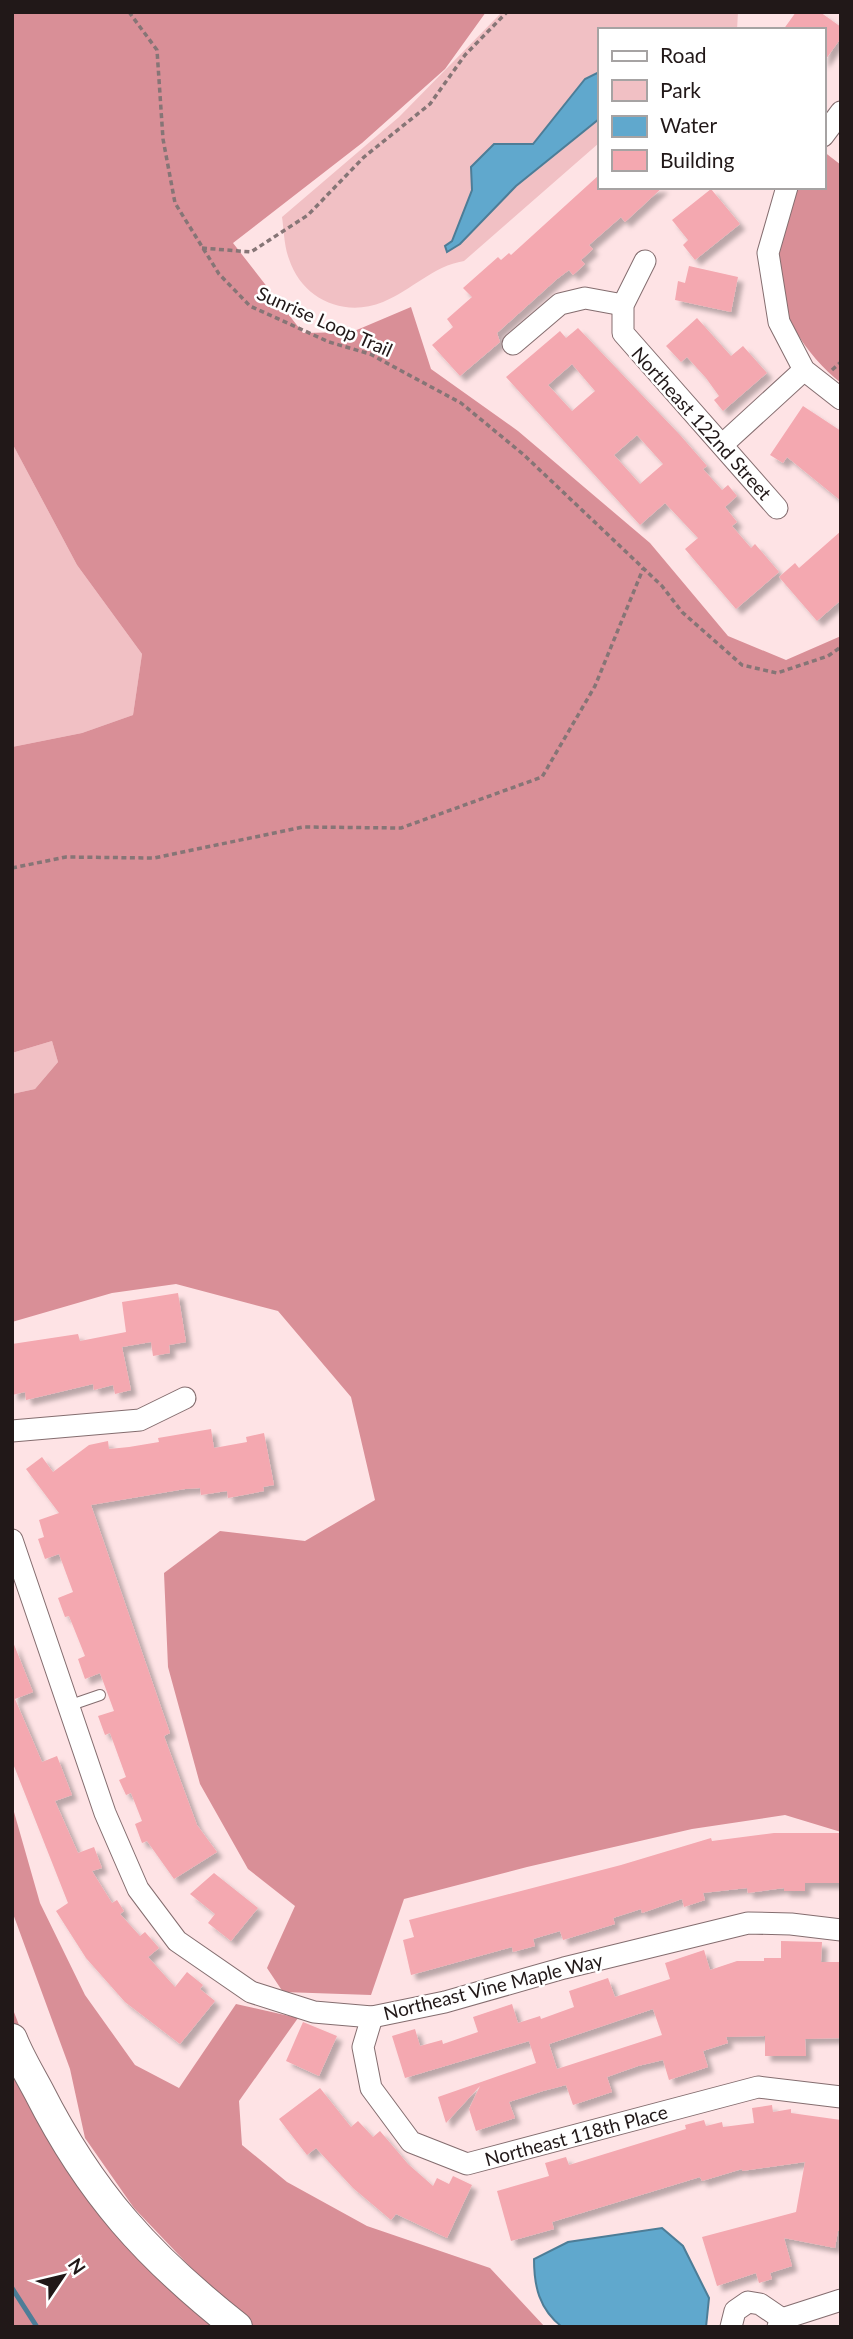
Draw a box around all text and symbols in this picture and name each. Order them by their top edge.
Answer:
legend [598,28,825,189]
text: Road [660,42,707,67]
text: Park [660,77,701,102]
text: Water [660,112,717,137]
text: Building [660,147,735,172]
street label: Sunrise Loop Trail [254,281,396,361]
street label: Northeast 122nd Street [627,342,777,504]
street label: Northeast Vine Maple Way [381,1948,605,2024]
street label: Northeast 118th Place [482,2100,670,2170]
north arrow [28,2241,98,2311]
text: N [64,2253,91,2279]

